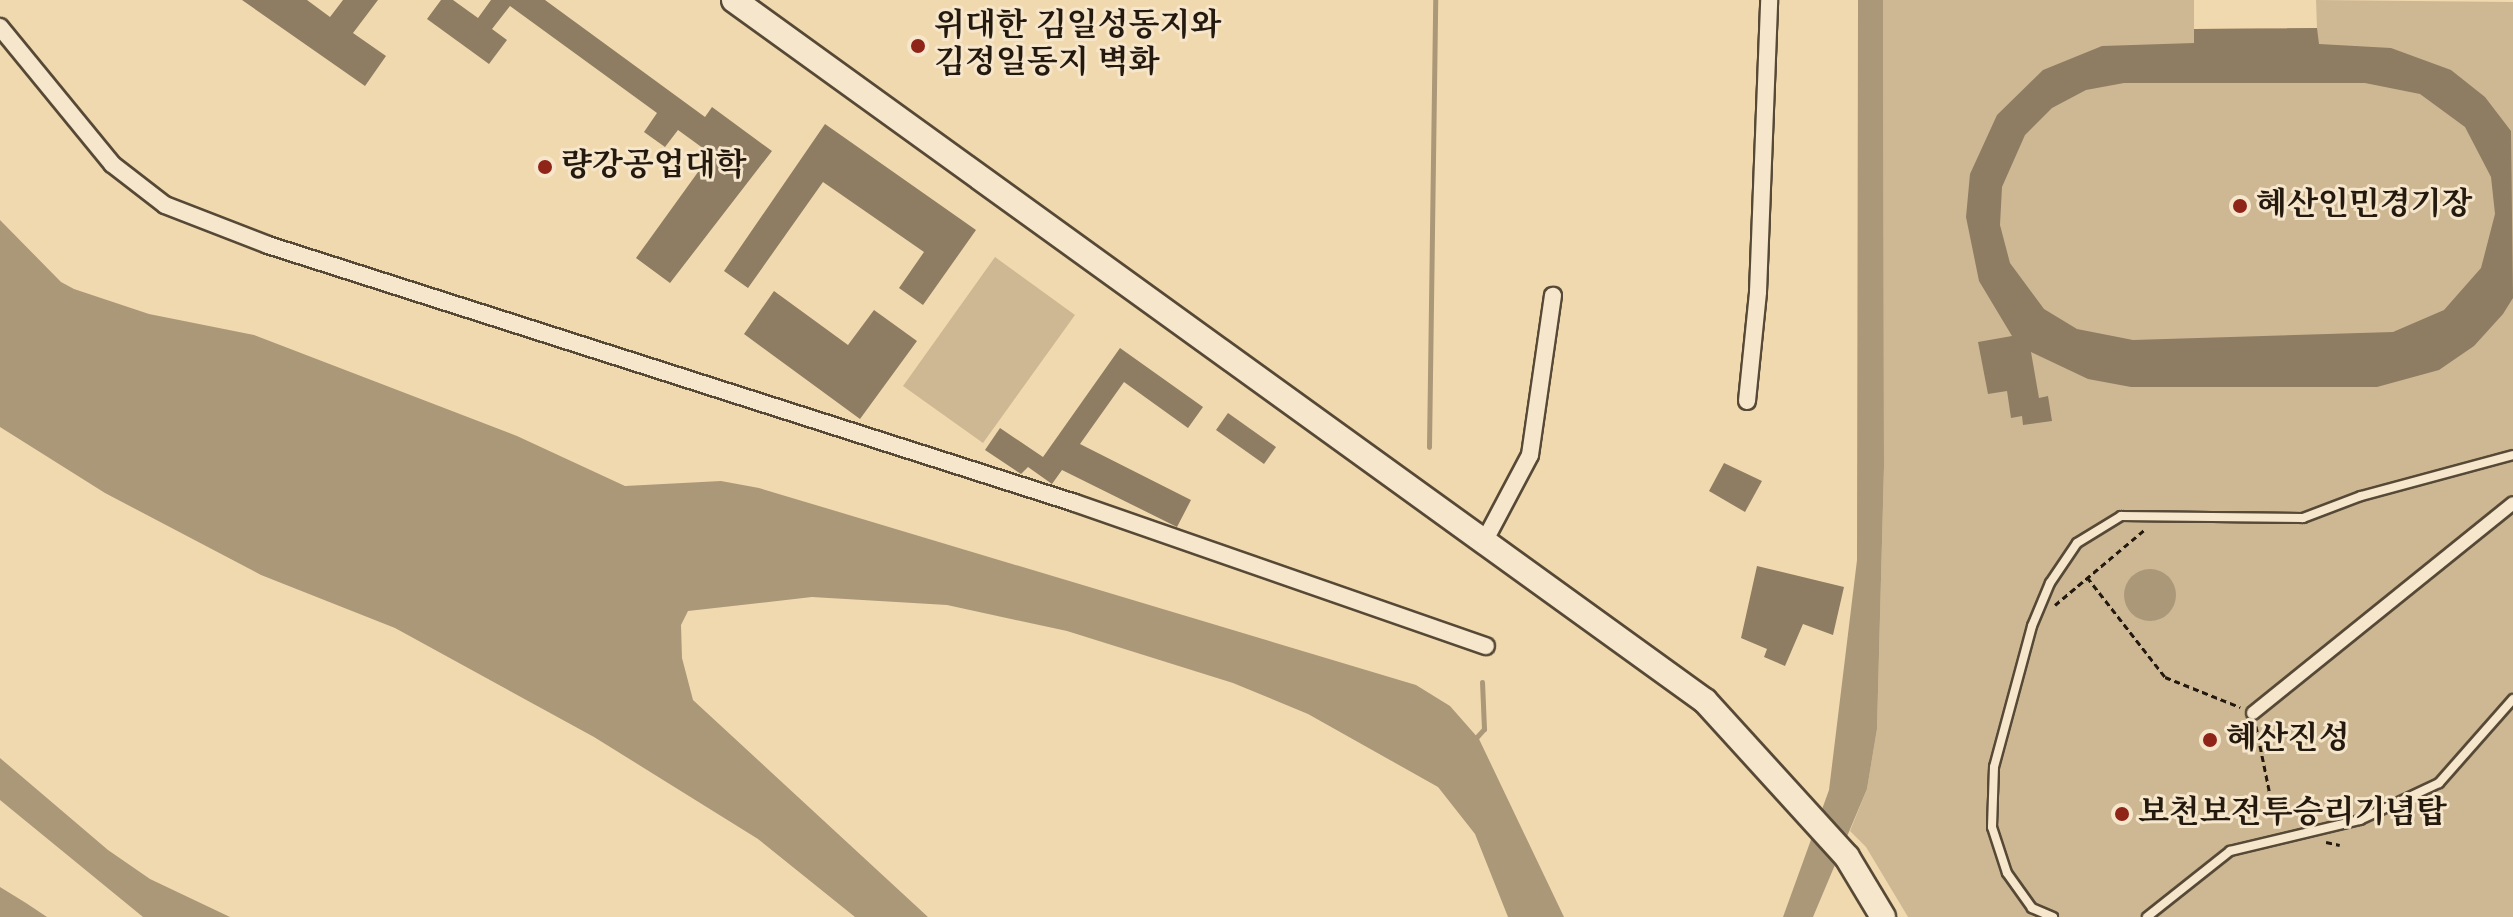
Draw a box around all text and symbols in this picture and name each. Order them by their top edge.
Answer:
place label: 위대한 김일성동지와 김정일동지 벽화 [934,9,1221,84]
marker: 위대한 김일성동지와 김정일동지 벽화 [909,37,927,55]
place label: 량강공업대학 [561,148,746,186]
marker: 량강공업대학 [536,158,554,176]
place label: 혜산인민경기장 [2256,187,2472,225]
marker: 혜산인민경기장 [2231,197,2249,215]
place label: 혜산진성 [2226,721,2350,759]
marker: 혜산진성 [2201,731,2219,749]
place label: 보천보전투승리기념탑 [2138,795,2447,833]
marker: 보천보전투승리기념탑 [2113,805,2131,823]

